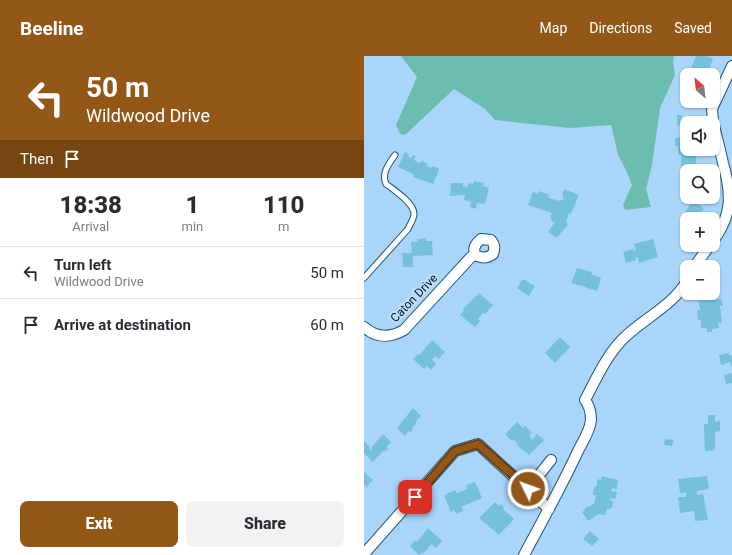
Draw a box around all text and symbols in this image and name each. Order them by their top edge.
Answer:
text: Beeline [20,17,84,40]
text: Map [540,20,567,36]
text: Directions [589,20,652,36]
text: Saved [674,20,712,36]
north arrow [680,68,720,108]
map controls [680,68,720,300]
text: 50 m [86,71,149,104]
icon: left [20,72,72,124]
text: Wildwood Drive [86,105,210,126]
button: sound [680,116,720,156]
icon: arrive [61,148,83,170]
text: Then [20,150,53,168]
button: search [680,164,720,204]
text: 18:38 [60,191,122,219]
text: 1 [185,191,199,219]
text: 110 [263,191,304,219]
button: + [680,212,720,252]
text: Arrival [72,219,109,234]
text: min [182,219,203,234]
text: m [278,219,289,234]
text: Turn left [54,256,111,274]
button: − [680,260,720,300]
icon: left [20,262,42,284]
text: 50 m [310,264,344,282]
street label: Caton Drive [388,271,440,325]
text: Wildwood Drive [54,274,144,289]
icon: arrive [20,314,42,336]
text: Arrive at destination [54,316,191,334]
text: 60 m [310,316,344,334]
position arrow [507,468,549,510]
pin [398,480,432,514]
icon: arrive [404,486,426,508]
button: Exit [20,501,178,547]
button: Share [186,501,344,547]

